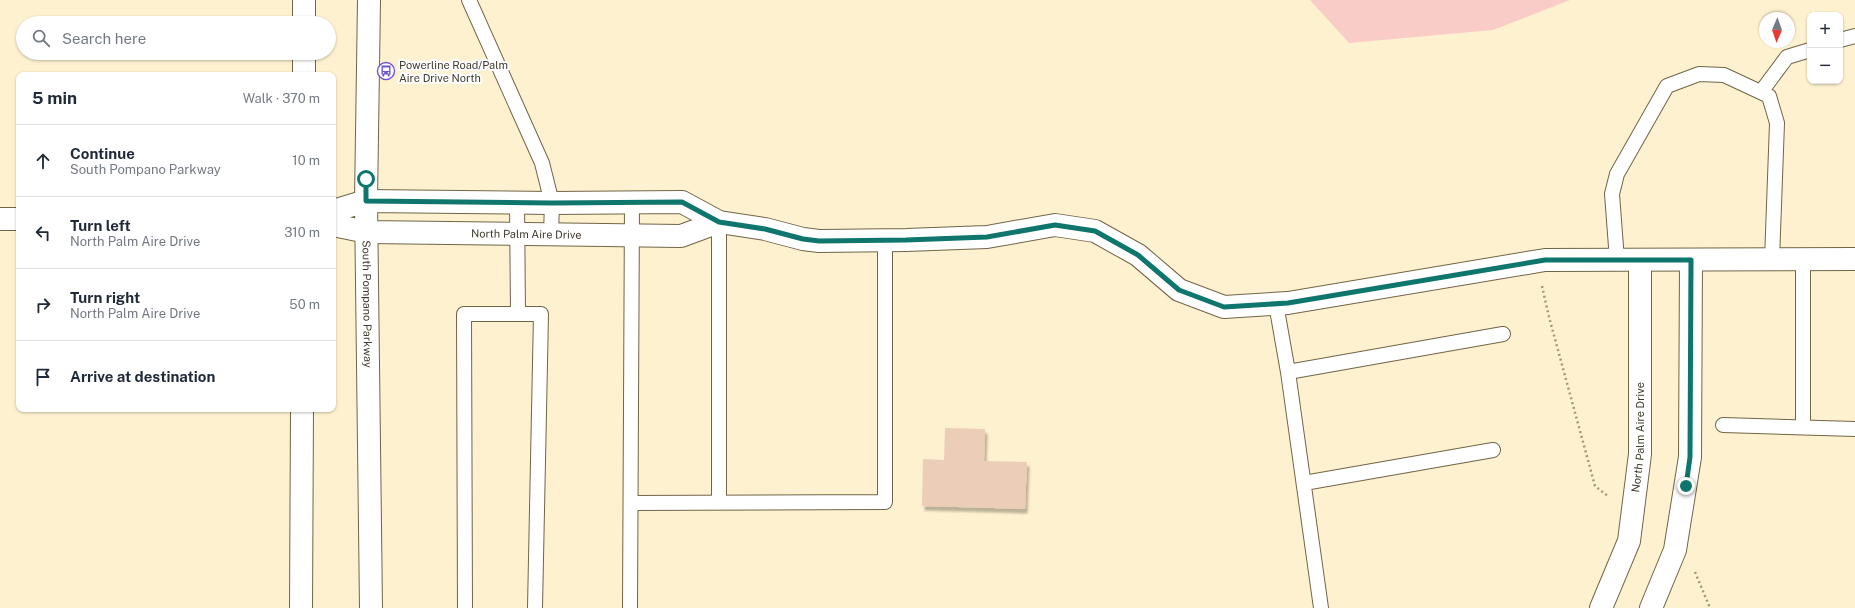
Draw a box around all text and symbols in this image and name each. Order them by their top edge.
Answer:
north arrow [1759,12,1795,48]
map controls [1807,12,1843,84]
button: + [1807,12,1843,48]
search box [16,16,336,60]
icon: search [30,27,52,49]
text: Search here [62,30,146,47]
button: − [1807,48,1843,84]
place label: Powerline Road/Palm Aire Drive North [399,59,508,84]
bus stop icon: Powerline Road/Palm Aire Drive North [376,61,396,81]
text: 5 min [32,88,77,108]
text: Walk · 370 m [243,91,320,106]
text: Continue [70,145,135,162]
icon: ahead [32,150,54,172]
text: 10 m [292,153,320,168]
text: South Pompano Parkway [70,162,221,177]
route start [357,170,375,188]
text: Turn left [70,217,131,234]
icon: left [32,222,54,244]
text: 310 m [284,225,320,240]
street label: North Palm Aire Drive [471,227,582,241]
text: North Palm Aire Drive [70,234,200,249]
street label: South Pompano Parkway [360,240,374,368]
text: Turn right [70,289,140,306]
icon: right [32,294,54,316]
text: 50 m [289,297,320,312]
text: North Palm Aire Drive [70,306,200,321]
icon: arrive [32,366,54,388]
text: Arrive at destination [70,368,215,385]
street label: North Palm Aire Drive [1629,382,1646,493]
route end [1677,477,1695,495]

